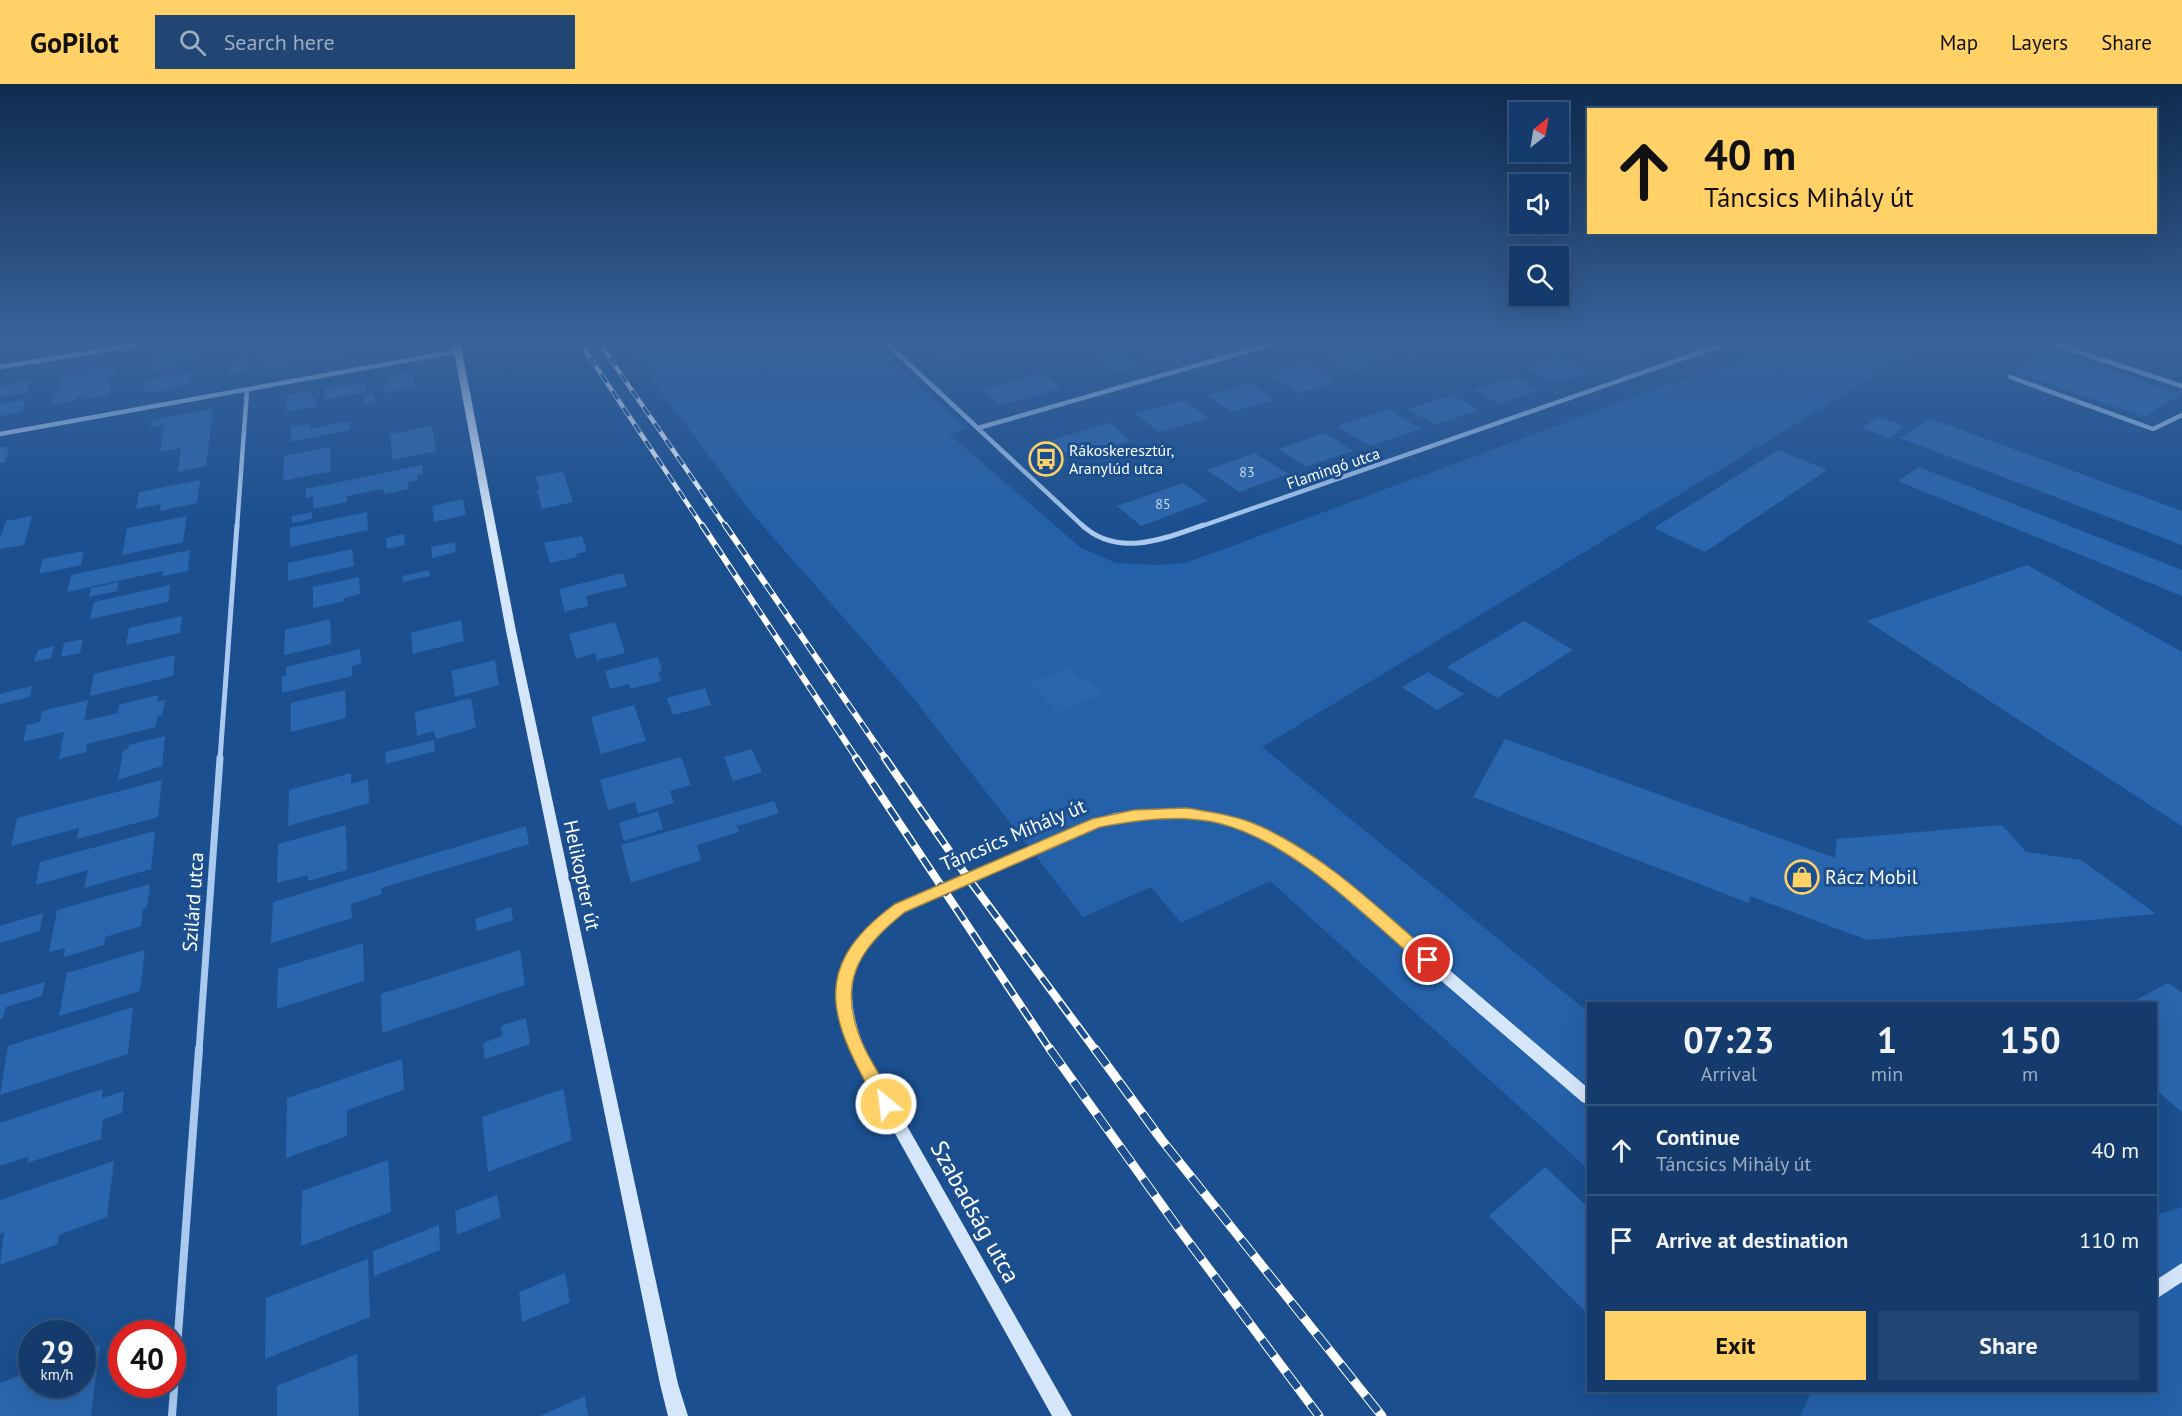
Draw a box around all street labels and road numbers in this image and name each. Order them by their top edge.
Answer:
street label: Flamingó utca [1284,443,1382,493]
street label: Táncsics Mihály út [936,793,1090,877]
street label: Helikopter út [558,817,606,933]
street label: Szilárd utca [177,851,209,953]
street label: Szabadság utca [924,1135,1027,1288]

